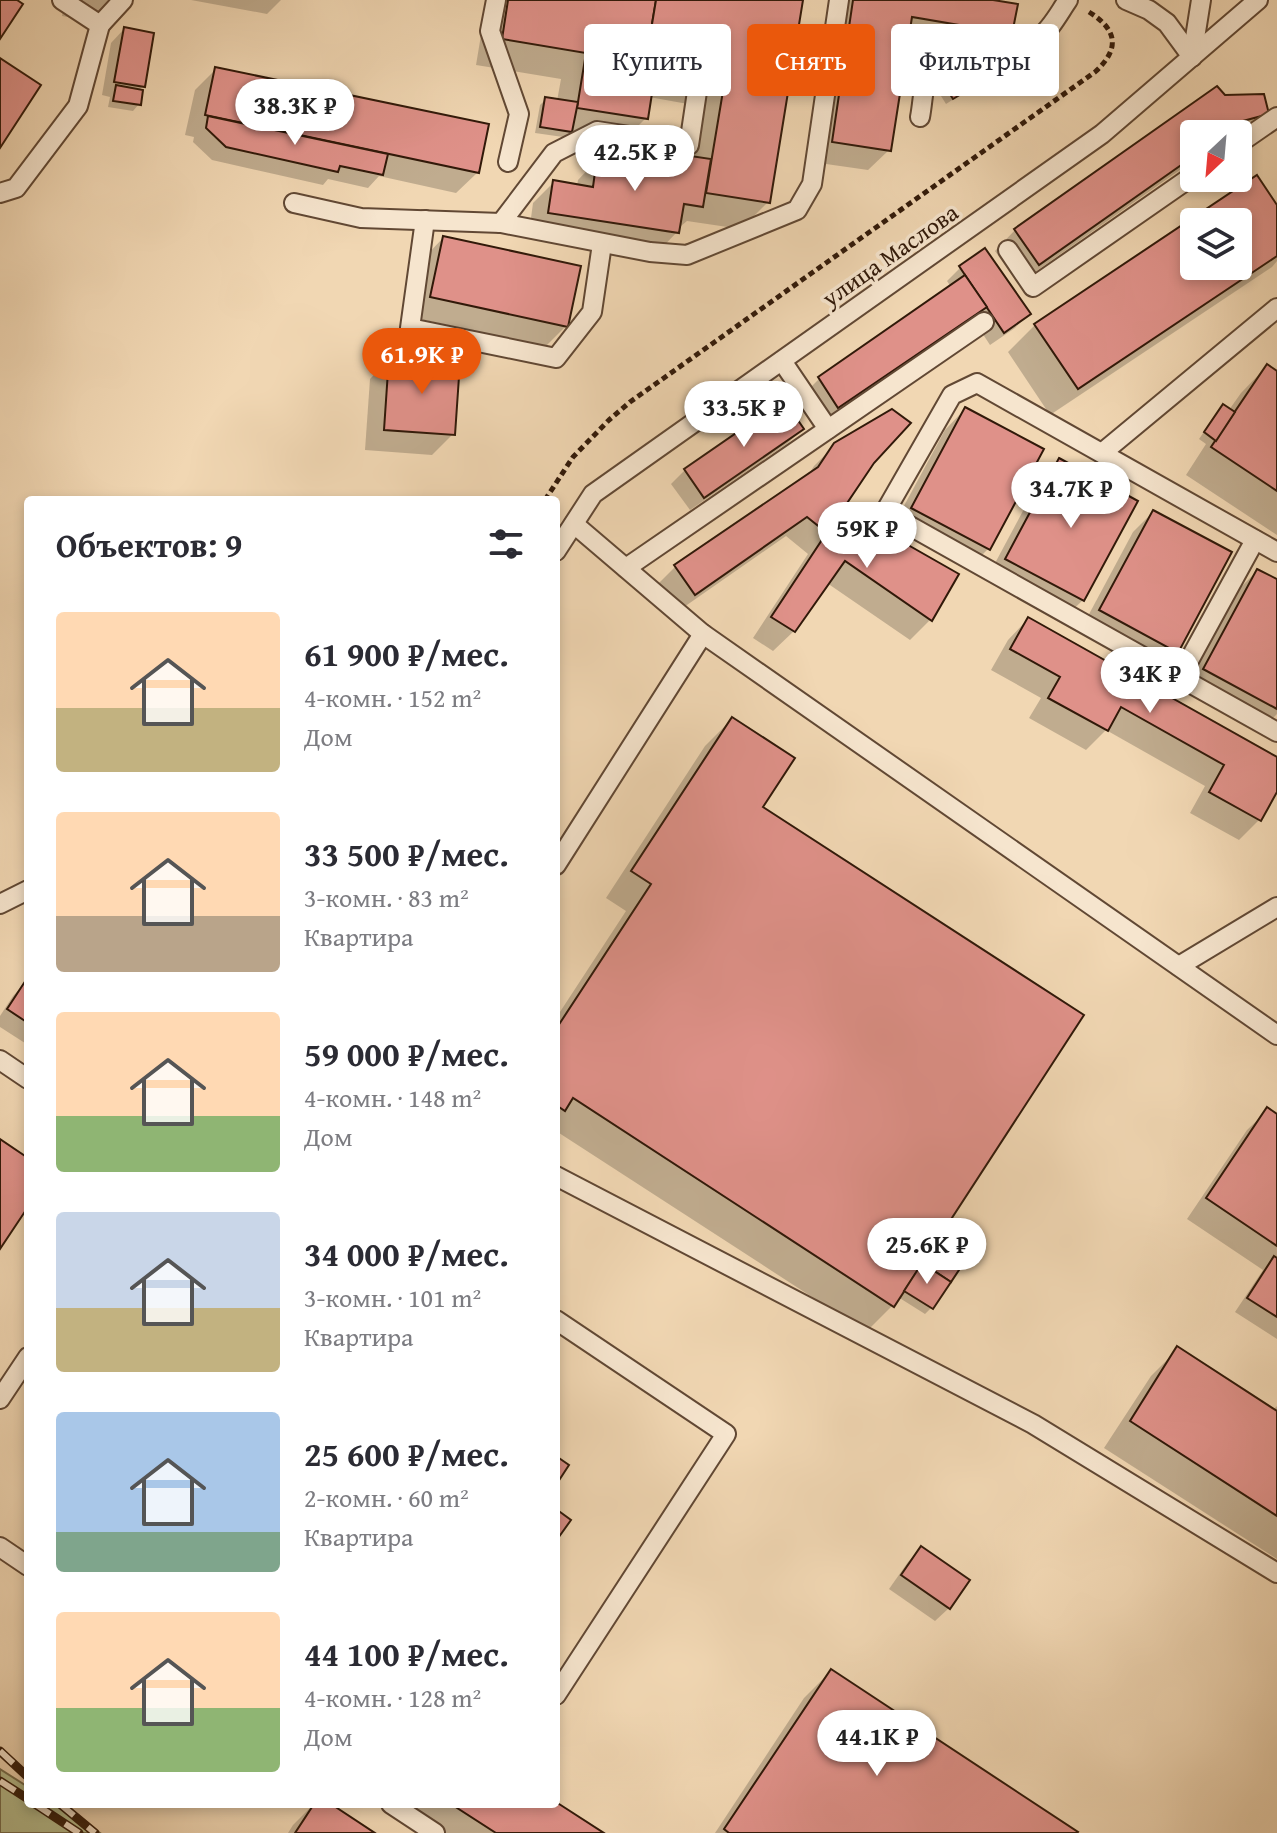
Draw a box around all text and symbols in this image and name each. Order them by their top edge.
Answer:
chip: Купить [584,24,731,96]
chip: Снять [747,24,875,96]
chip: Фильтры [891,24,1059,96]
pin: 38.3K ₽ [221,79,369,147]
text: 38.3K ₽ [253,85,337,124]
north arrow [1180,120,1252,192]
map controls [1180,120,1252,280]
pin: 42.5K ₽ [561,125,709,193]
text: 42.5K ₽ [593,131,677,170]
street label: улица Маслова [814,195,966,316]
button: layers [1180,208,1252,280]
pin: 61.9K ₽ [348,328,496,396]
text: 61.9K ₽ [380,334,464,373]
pin: 33.5K ₽ [670,381,818,449]
text: 33.5K ₽ [702,387,786,426]
pin: 34.7K ₽ [997,462,1145,530]
text: 34.7K ₽ [1029,468,1113,507]
pin: 59K ₽ [811,502,923,570]
text: 59K ₽ [836,508,898,547]
text: Объектов: 9 [56,520,242,569]
icon: filters [484,522,528,566]
text: 61 900 ₽/мес. [304,629,509,678]
icon: home [120,644,216,740]
pin: 34K ₽ [1094,647,1206,715]
text: 34K ₽ [1119,653,1181,692]
text: 4-комн. · 152 m² [304,678,481,717]
text: Дом [304,717,352,756]
text: 33 500 ₽/мес. [304,829,509,878]
icon: home [120,844,216,940]
text: 3-комн. · 83 m² [304,878,469,917]
text: Квартира [304,917,413,956]
text: 59 000 ₽/мес. [304,1029,509,1078]
icon: home [120,1044,216,1140]
text: 4-комн. · 148 m² [304,1078,481,1117]
text: Дом [304,1117,352,1156]
pin: 25.6K ₽ [853,1218,1001,1286]
text: 25.6K ₽ [885,1224,969,1263]
text: 34 000 ₽/мес. [304,1229,509,1278]
icon: home [120,1244,216,1340]
text: 3-комн. · 101 m² [304,1278,481,1317]
text: Квартира [304,1317,413,1356]
text: 25 600 ₽/мес. [304,1429,509,1478]
icon: home [120,1444,216,1540]
text: 2-комн. · 60 m² [304,1478,469,1517]
text: Квартира [304,1517,413,1556]
text: 44 100 ₽/мес. [304,1629,509,1678]
icon: home [120,1644,216,1740]
text: 4-комн. · 128 m² [304,1678,481,1717]
pin: 44.1K ₽ [803,1710,951,1778]
text: 44.1K ₽ [835,1716,919,1755]
text: Дом [304,1717,352,1756]

